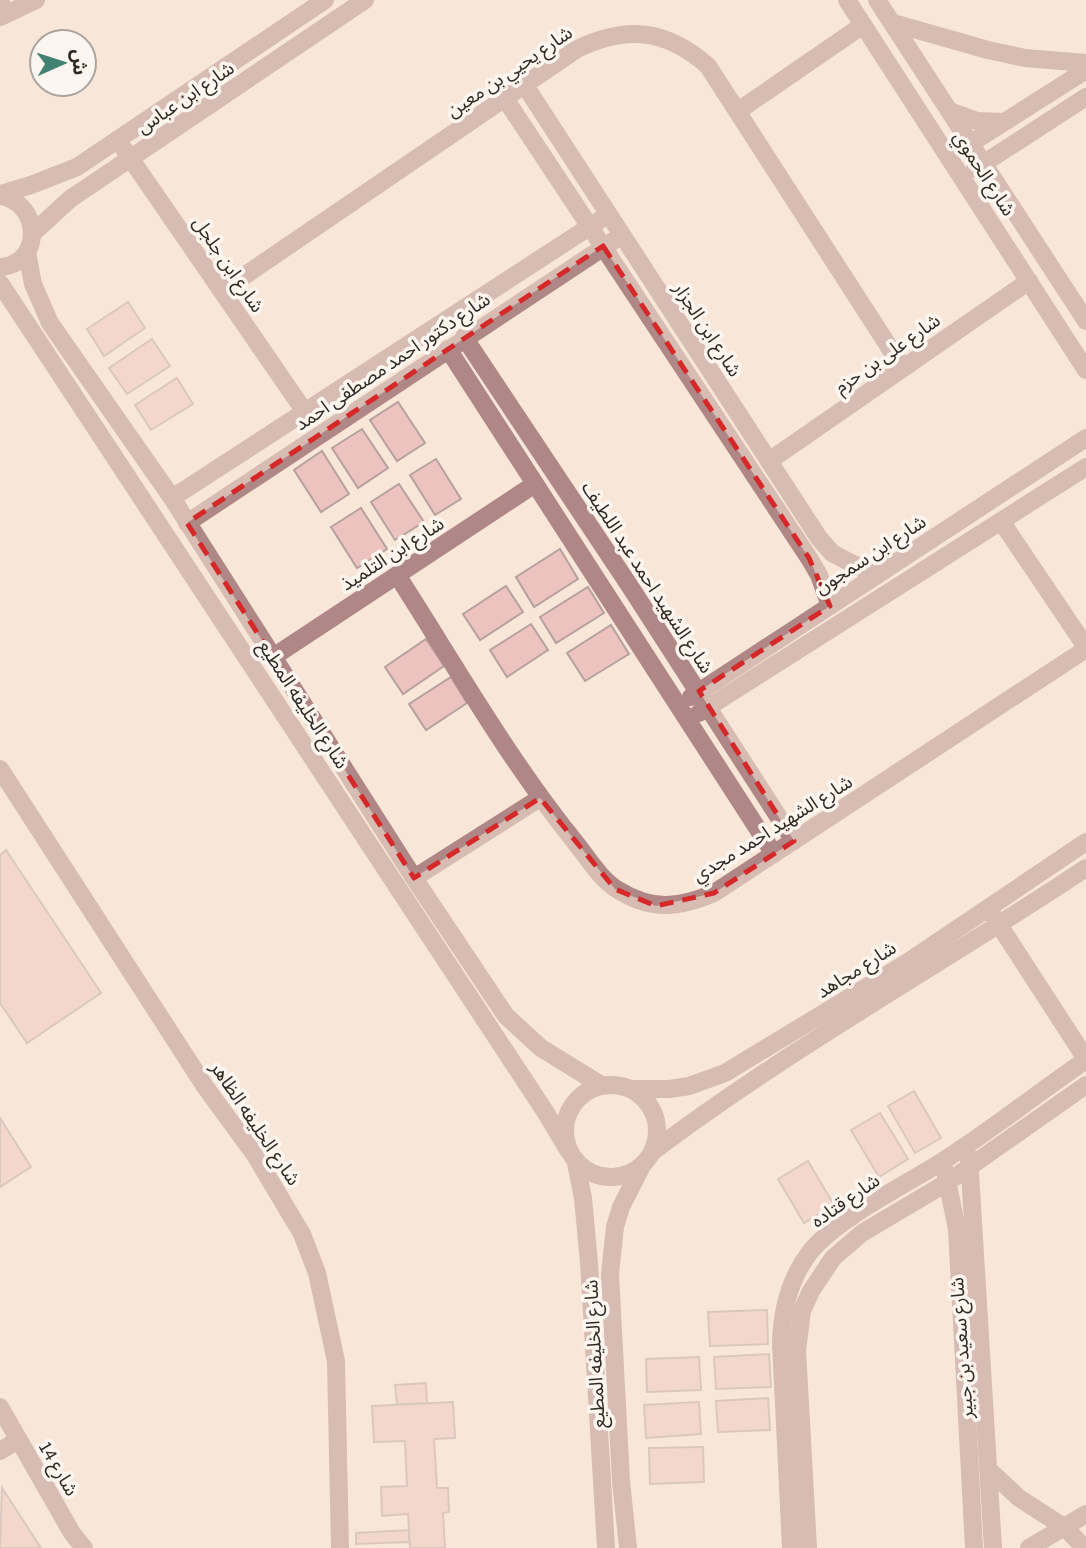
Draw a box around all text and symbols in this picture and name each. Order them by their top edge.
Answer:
street label: شارع يحيي بن معين [441,20,579,125]
north arrow [28,28,98,98]
text: ش [64,48,93,76]
street label: شارع ابن عباس [132,56,240,141]
street label: شارع الحموي [946,126,1021,222]
street label: شارع ابن جلجل [186,211,270,318]
street label: شارع ابن الجزار [665,276,748,383]
street label: شارع دكتور احمد مصطفى احمد [290,287,496,438]
street label: شارع على بن حزم [829,308,946,401]
street label: شارع الشهيد احمد عبد اللطيف [574,476,719,679]
street label: شارع ابن سمجون [810,509,932,601]
street label: شارع ابن التلميذ [336,511,450,598]
street label: شارع الخليفه المطيع [251,635,355,775]
street label: شارع الشهيد احمد مجدي [687,769,858,890]
street label: شارع مجاهد [812,935,902,1005]
street label: شارع الخليفه الظاهر [203,1056,306,1191]
street label: شارع قتاده [806,1168,886,1235]
street label: شارع سعيد بن جبير [944,1276,981,1421]
street label: شارع الخليفه المطيع [578,1279,613,1429]
street label: شارع 14 [31,1436,84,1501]

